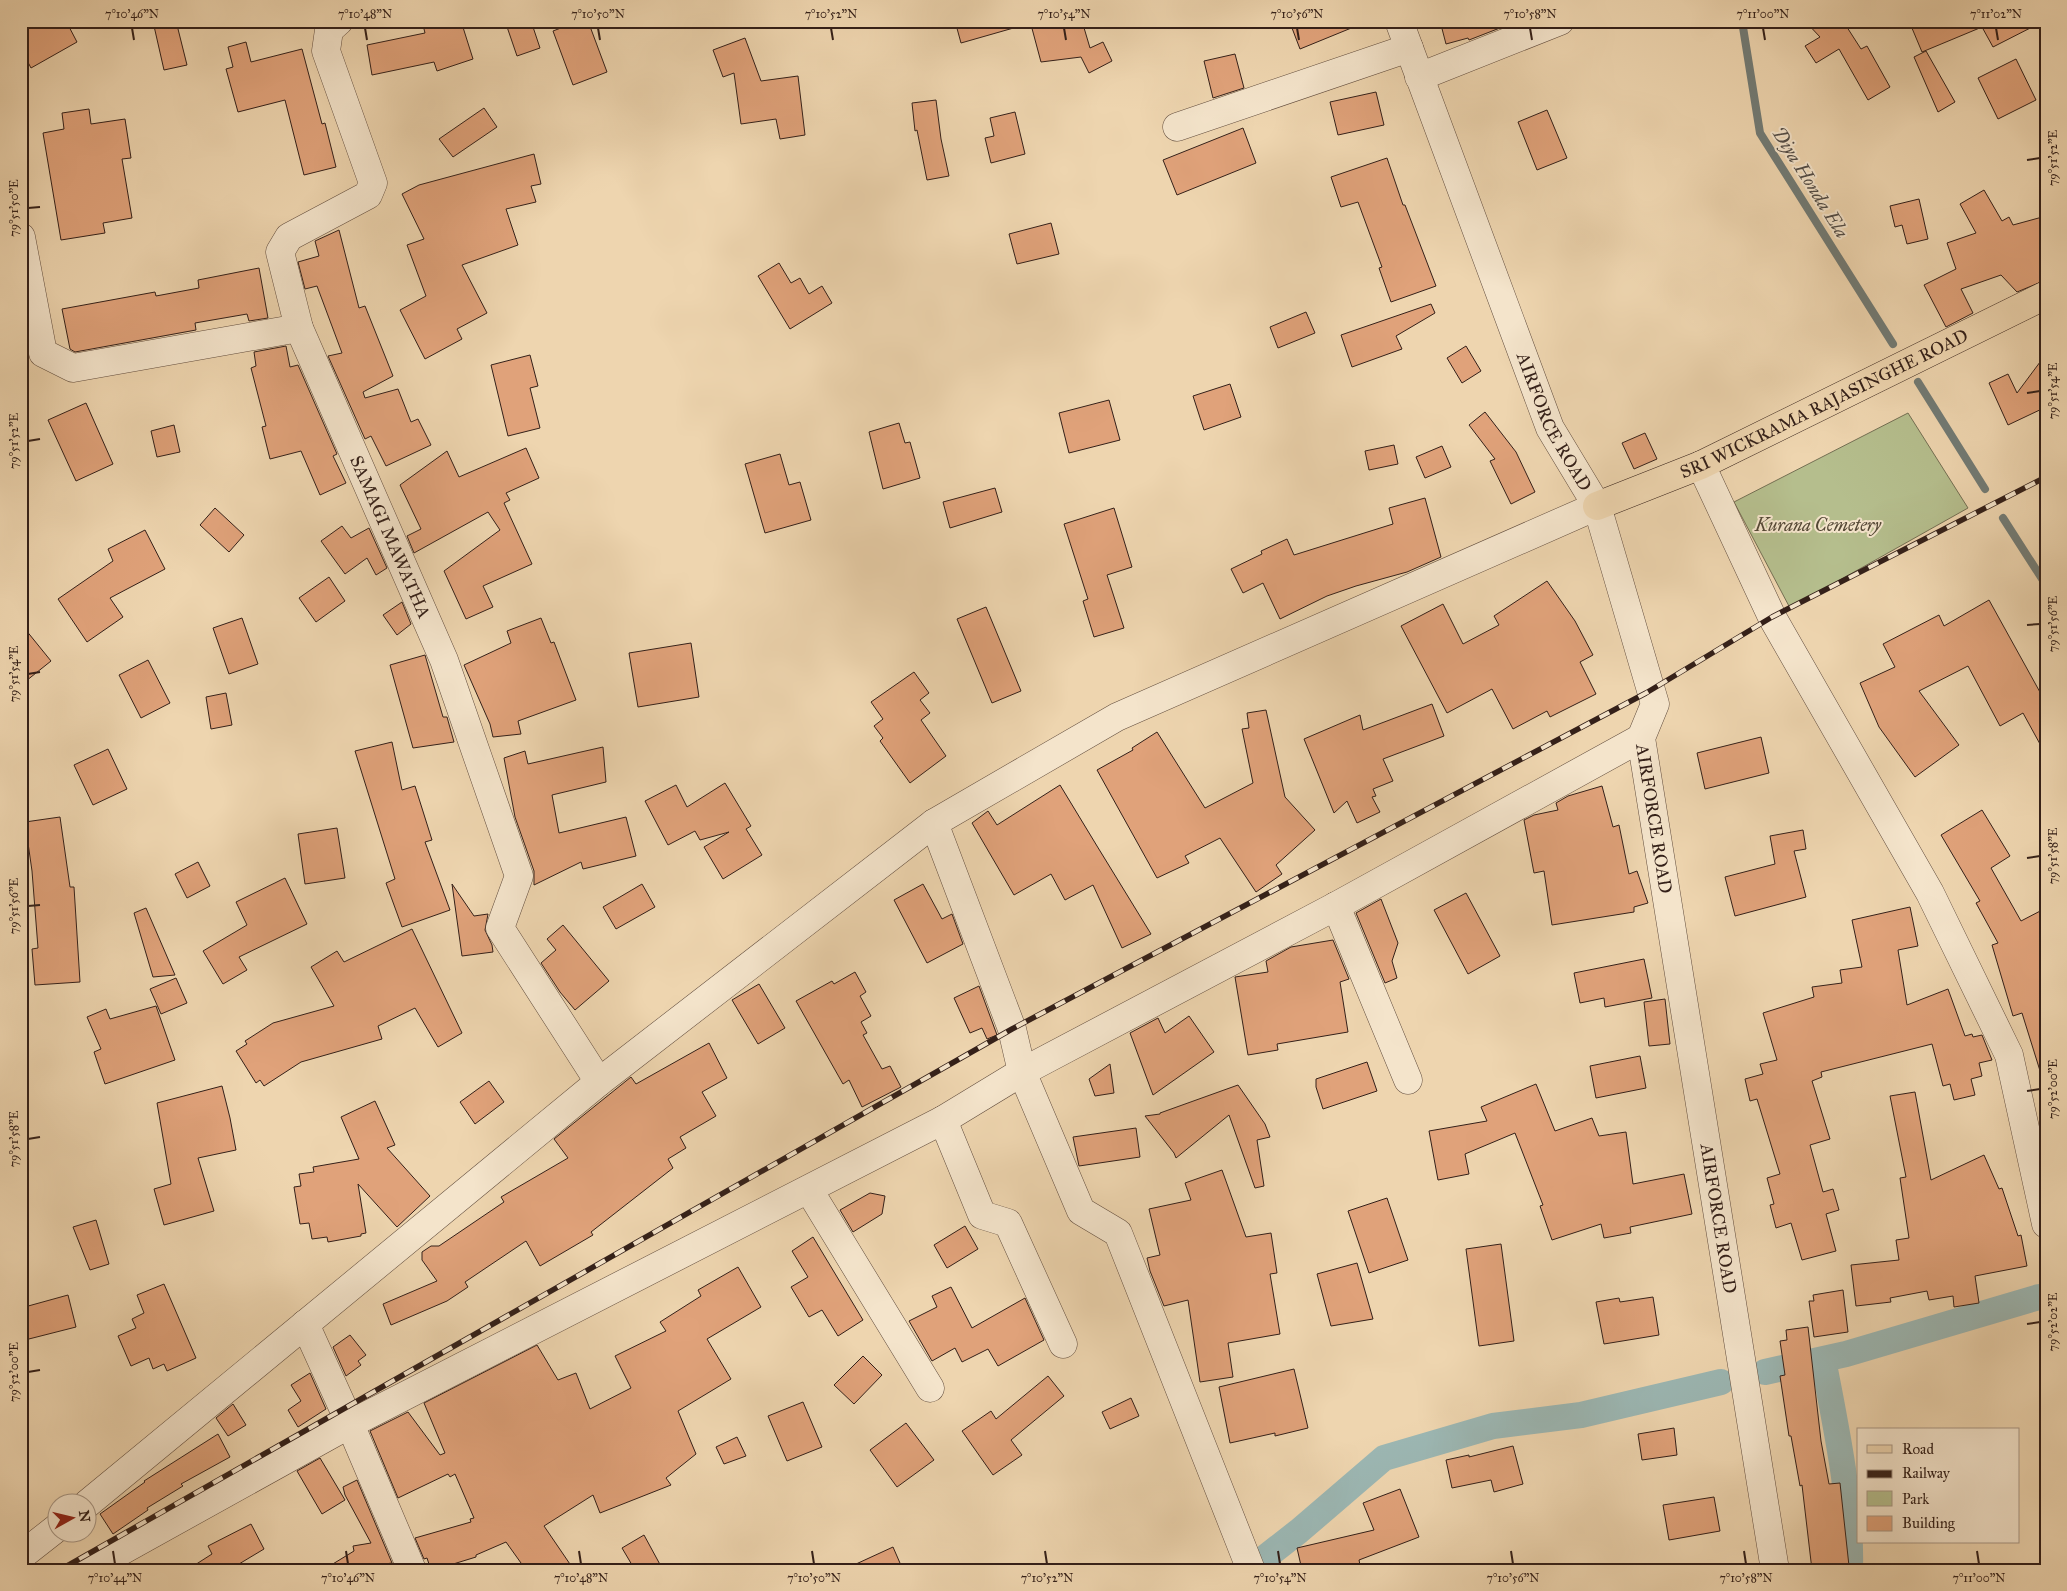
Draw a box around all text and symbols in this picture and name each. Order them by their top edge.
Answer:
text: 7°10'46"N [105,7,159,21]
text: 7°10'48"N [338,7,392,21]
text: 7°10'50"N [571,7,625,21]
text: 7°10'52"N [805,7,857,21]
text: 7°10'54"N [1037,7,1091,21]
text: 7°10'56"N [1271,7,1323,21]
text: 7°10'58"N [1503,7,1557,21]
text: 7°11'00"N [1737,7,1789,21]
text: 7°11'02"N [1970,7,2022,21]
water label: Diya Honda Ela [1767,123,1854,242]
text: 79°51'52"E [2046,130,2060,186]
text: 79°51'50"E [7,179,21,237]
street label: SRI WICKRAMA RAJASINGHE ROAD [1677,324,1972,483]
street label: AIRFORCE ROAD [1512,348,1596,495]
text: 79°51'54"E [2046,362,2060,419]
text: 79°51'52"E [7,413,21,469]
street label: SAMAGI MAWATHA [345,452,435,622]
park label: Kurana Cemetery [1754,514,1882,536]
text: 79°51'56"E [2046,595,2060,652]
text: 79°51'54"E [7,645,21,702]
street label: AIRFORCE ROAD [1631,741,1677,895]
text: 79°51'58"E [2046,827,2060,884]
text: 79°51'56"E [7,877,21,934]
text: 79°52'00"E [2046,1059,2060,1119]
text: 79°51'58"E [7,1110,21,1167]
street label: AIRFORCE ROAD [1695,1141,1741,1295]
text: 79°52'02"E [2046,1292,2060,1351]
text: 79°52'00"E [7,1342,21,1402]
legend [1857,1428,2020,1544]
text: Road [1902,1440,1934,1458]
text: Railway [1902,1464,1951,1482]
text: Park [1902,1490,1929,1508]
north arrow [48,1494,98,1544]
text: N [75,1509,94,1523]
text: Building [1902,1514,1956,1532]
text: 7°10'44"N [88,1571,142,1585]
text: 7°10'46"N [321,1571,375,1585]
text: 7°10'48"N [554,1571,608,1585]
text: 7°10'50"N [787,1571,841,1585]
text: 7°10'52"N [1021,1571,1073,1585]
text: 7°10'54"N [1253,1571,1307,1585]
text: 7°10'56"N [1487,1571,1539,1585]
text: 7°10'58"N [1719,1571,1773,1585]
text: 7°11'00"N [1953,1571,2005,1585]

